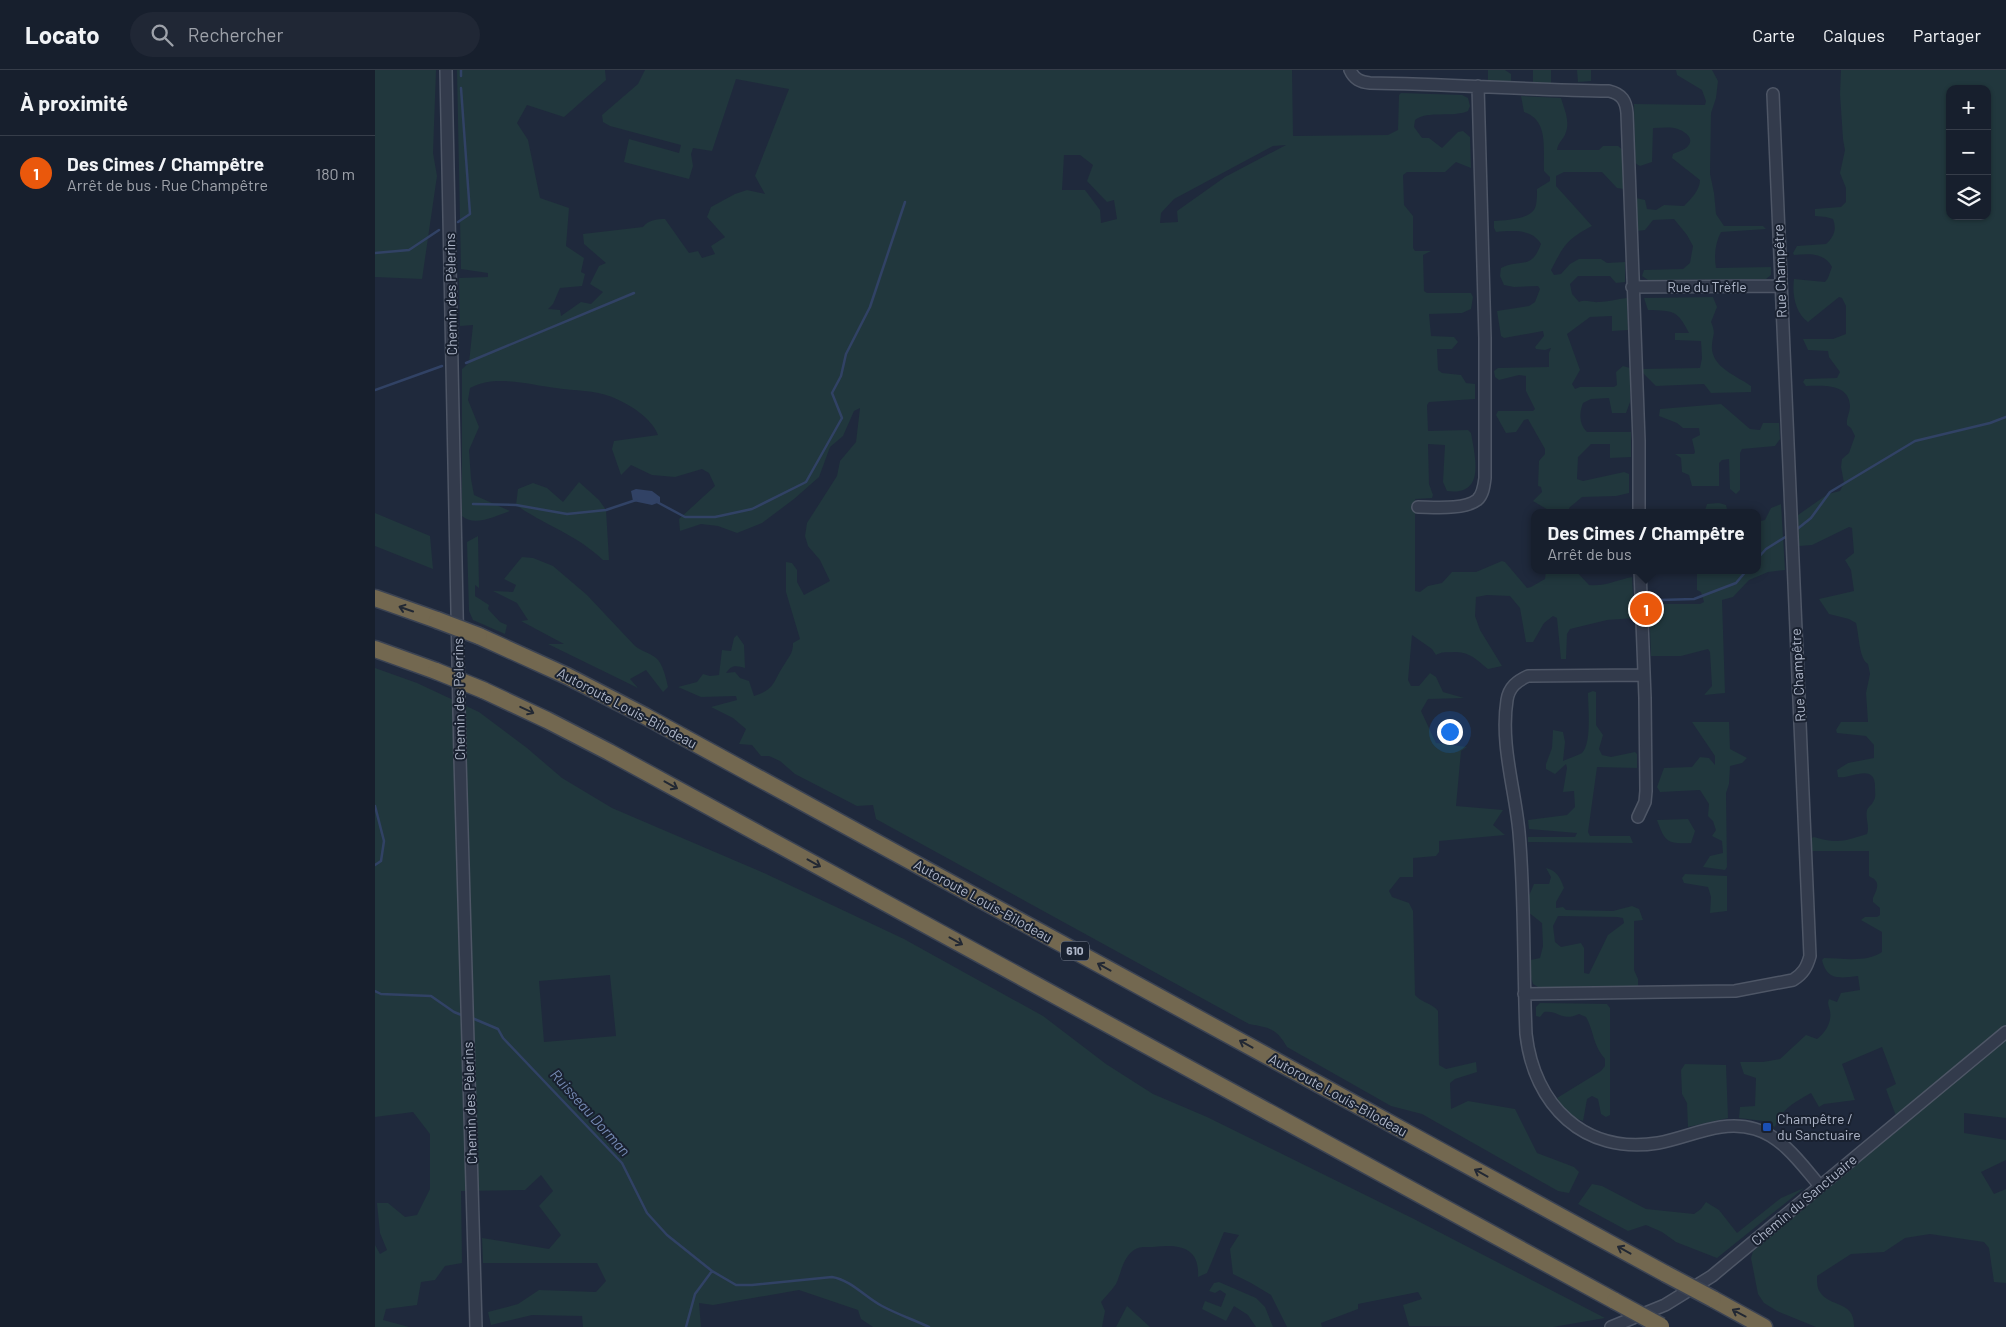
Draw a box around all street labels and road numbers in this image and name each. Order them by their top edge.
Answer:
street label: Rue Champêtre [1769,224,1790,318]
street label: Chemin des Pèlerins [441,232,460,355]
street label: Rue du Trèfle [1667,278,1747,295]
street label: Rue Champêtre [1787,628,1808,722]
street label: Chemin des Pèlerins [449,637,468,760]
street label: Autoroute Louis-Bilodeau [555,664,700,752]
street label: Autoroute Louis-Bilodeau [911,855,1055,946]
road number: 610 [1061,941,1089,960]
street label: Chemin des Pèlerins [459,1041,480,1165]
street label: Autoroute Louis-Bilodeau [1266,1049,1410,1140]
street label: Chemin du Sanctuaire [1747,1150,1860,1249]

